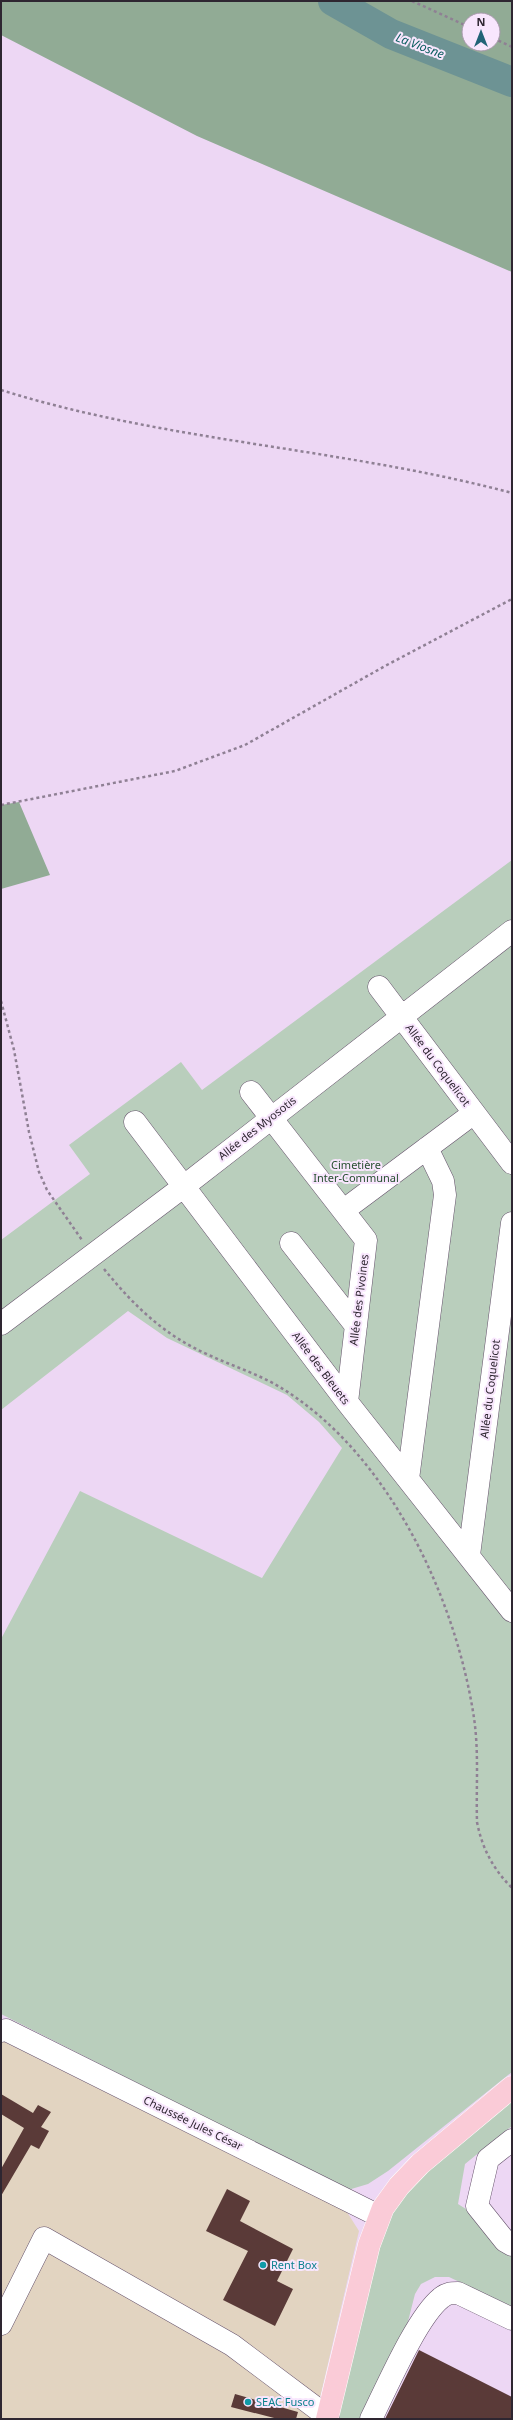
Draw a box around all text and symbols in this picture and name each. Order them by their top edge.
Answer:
north arrow [461,12,501,52]
text: N [477,14,485,29]
water label: La Viosne [394,29,447,62]
street label: Allée du Coquelicot [403,1021,474,1109]
street label: Allée des Myosotis [215,1092,299,1163]
park label: Cimetière Inter-Communal [313,1157,399,1185]
street label: Allée des Pivoines [345,1253,372,1346]
street label: Allée des Bleuets [289,1328,354,1407]
street label: Allée du Coquelicot [476,1339,503,1439]
street label: Chaussée Jules César [141,2092,246,2153]
place label: Rent Box [271,2257,317,2272]
marker: Rent Box [258,2260,268,2270]
place label: SEAC Fusco [256,2394,315,2409]
marker: SEAC Fusco [243,2397,253,2407]

